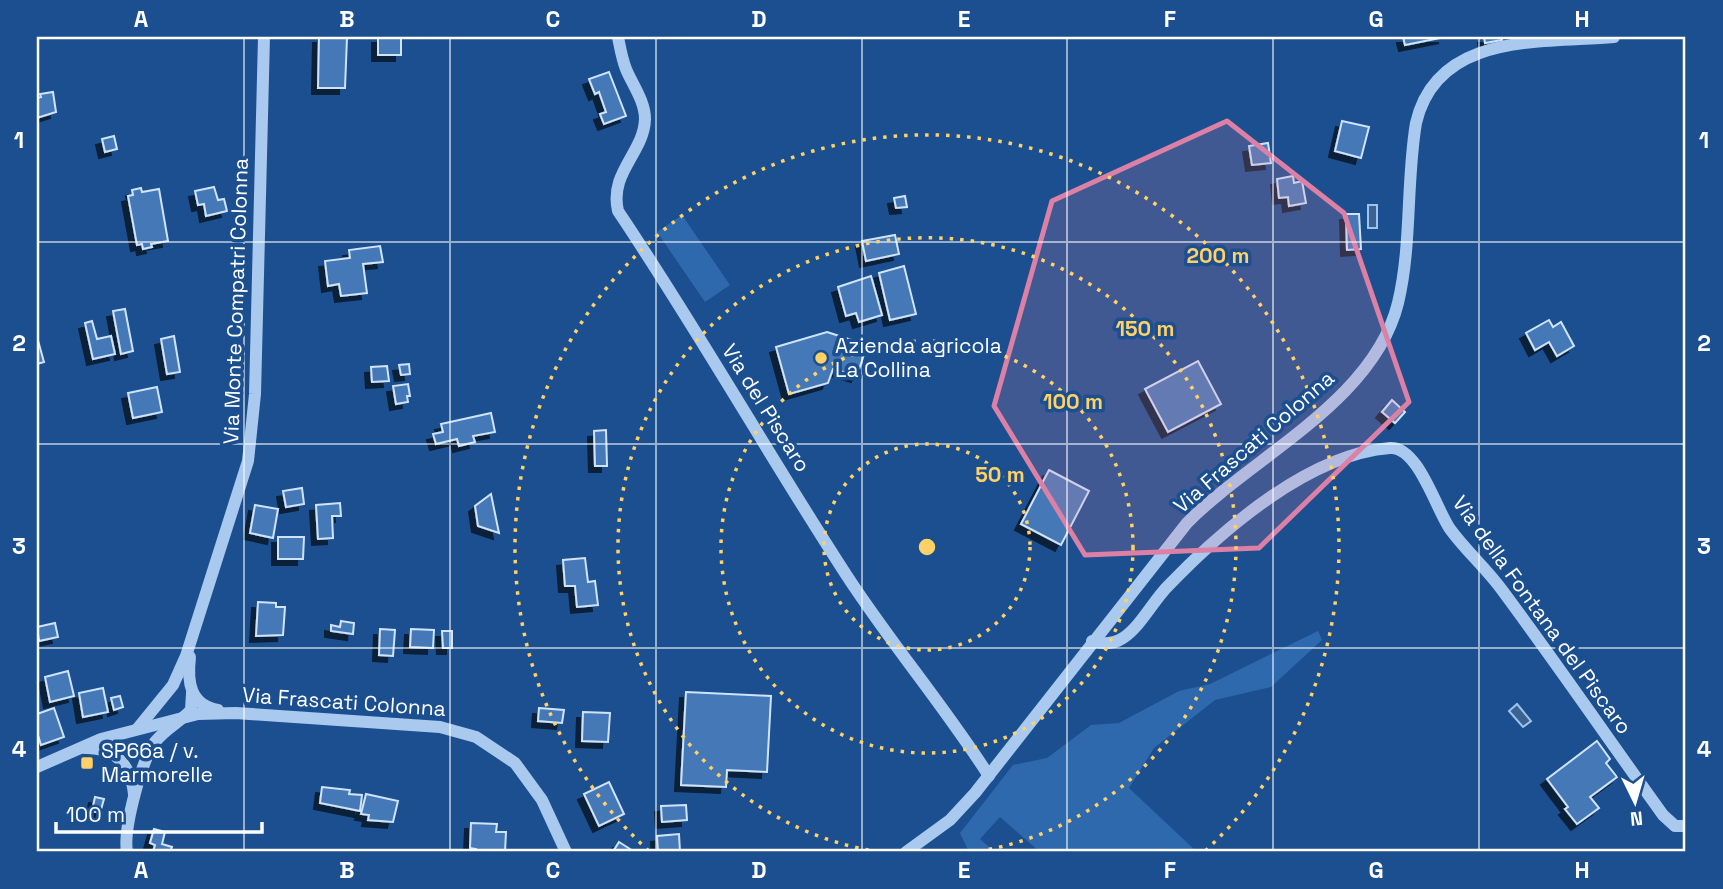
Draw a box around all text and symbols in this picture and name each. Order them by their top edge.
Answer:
text: A [134,4,149,34]
text: B [339,4,355,34]
text: C [546,4,560,34]
text: D [751,4,767,34]
text: E [958,4,970,34]
text: F [1164,4,1176,34]
text: G [1368,4,1384,34]
text: H [1574,4,1590,34]
text: 1 [14,125,24,155]
text: 1 [1699,125,1709,155]
street label: Via Monte Compatri Colonna [217,157,254,445]
text: 200 m [1187,242,1249,269]
text: 150 m [1116,315,1174,342]
text: 2 [12,328,26,358]
text: 2 [1697,328,1711,358]
place label: Azienda agricola La Collina [835,332,1002,383]
street label: Via del Piscaro [716,339,817,477]
marker: Azienda agricola La Collina [813,350,829,366]
street label: Via Frascati Colonna [1168,364,1340,519]
text: 100 m [1043,388,1103,415]
text: 50 m [975,461,1025,488]
street label: Via della Fontana del Piscaro [1447,490,1638,739]
text: 3 [12,531,26,561]
text: 3 [1697,531,1711,561]
centre of rings [915,535,939,559]
street label: Via Frascati Colonna [241,681,447,722]
text: 4 [12,734,27,764]
text: 4 [1697,734,1712,764]
place label: SP66a / v. Marmorelle [101,737,213,788]
marker: SP66a / v. Marmorelle [79,755,95,771]
north arrow [1600,766,1670,836]
scale bar [56,791,262,835]
text: 100 m [66,801,125,828]
text: N [1629,805,1644,831]
text: A [134,855,149,885]
text: B [339,855,355,885]
text: C [546,855,560,885]
text: D [751,855,767,885]
text: E [958,855,970,885]
text: F [1164,855,1176,885]
text: G [1368,855,1384,885]
text: H [1574,855,1590,885]

